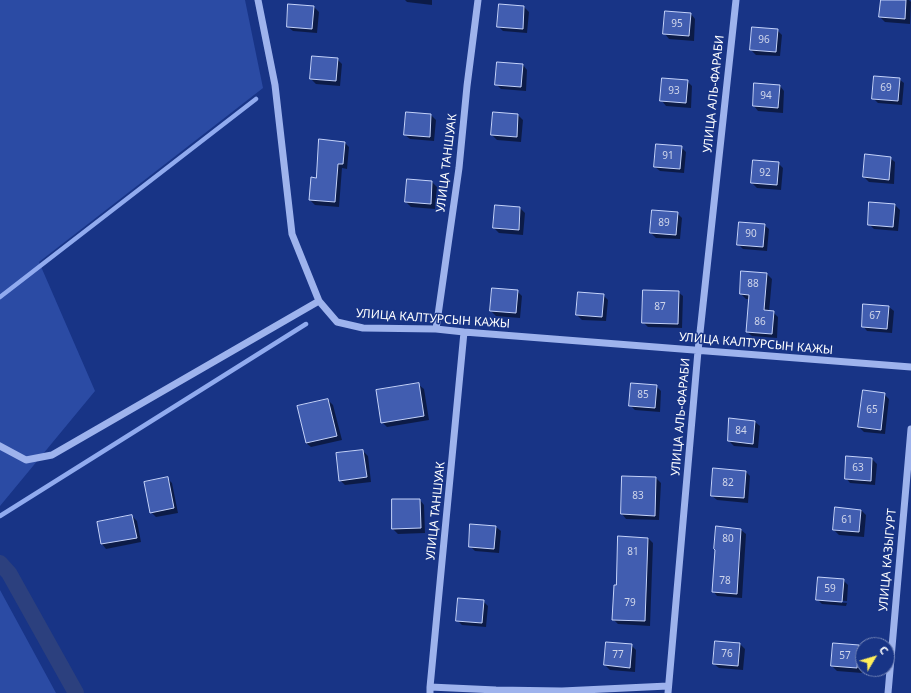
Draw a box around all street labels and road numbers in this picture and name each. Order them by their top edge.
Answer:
street label: УЛИЦА АЛЬ-ФАРАБИ [701,34,727,154]
street label: УЛИЦА ТАНШУАК [434,113,460,213]
street label: УЛИЦА КАЛТУРСЫН КАЖЫ [355,306,511,332]
street label: УЛИЦА КАЛТУРСЫН КАЖЫ [678,330,834,358]
street label: УЛИЦА АЛЬ-ФАРАБИ [669,357,693,477]
street label: УЛИЦА ТАНШУАК [424,461,448,561]
street label: УЛИЦА КАЗЫГУРТ [876,508,900,612]

